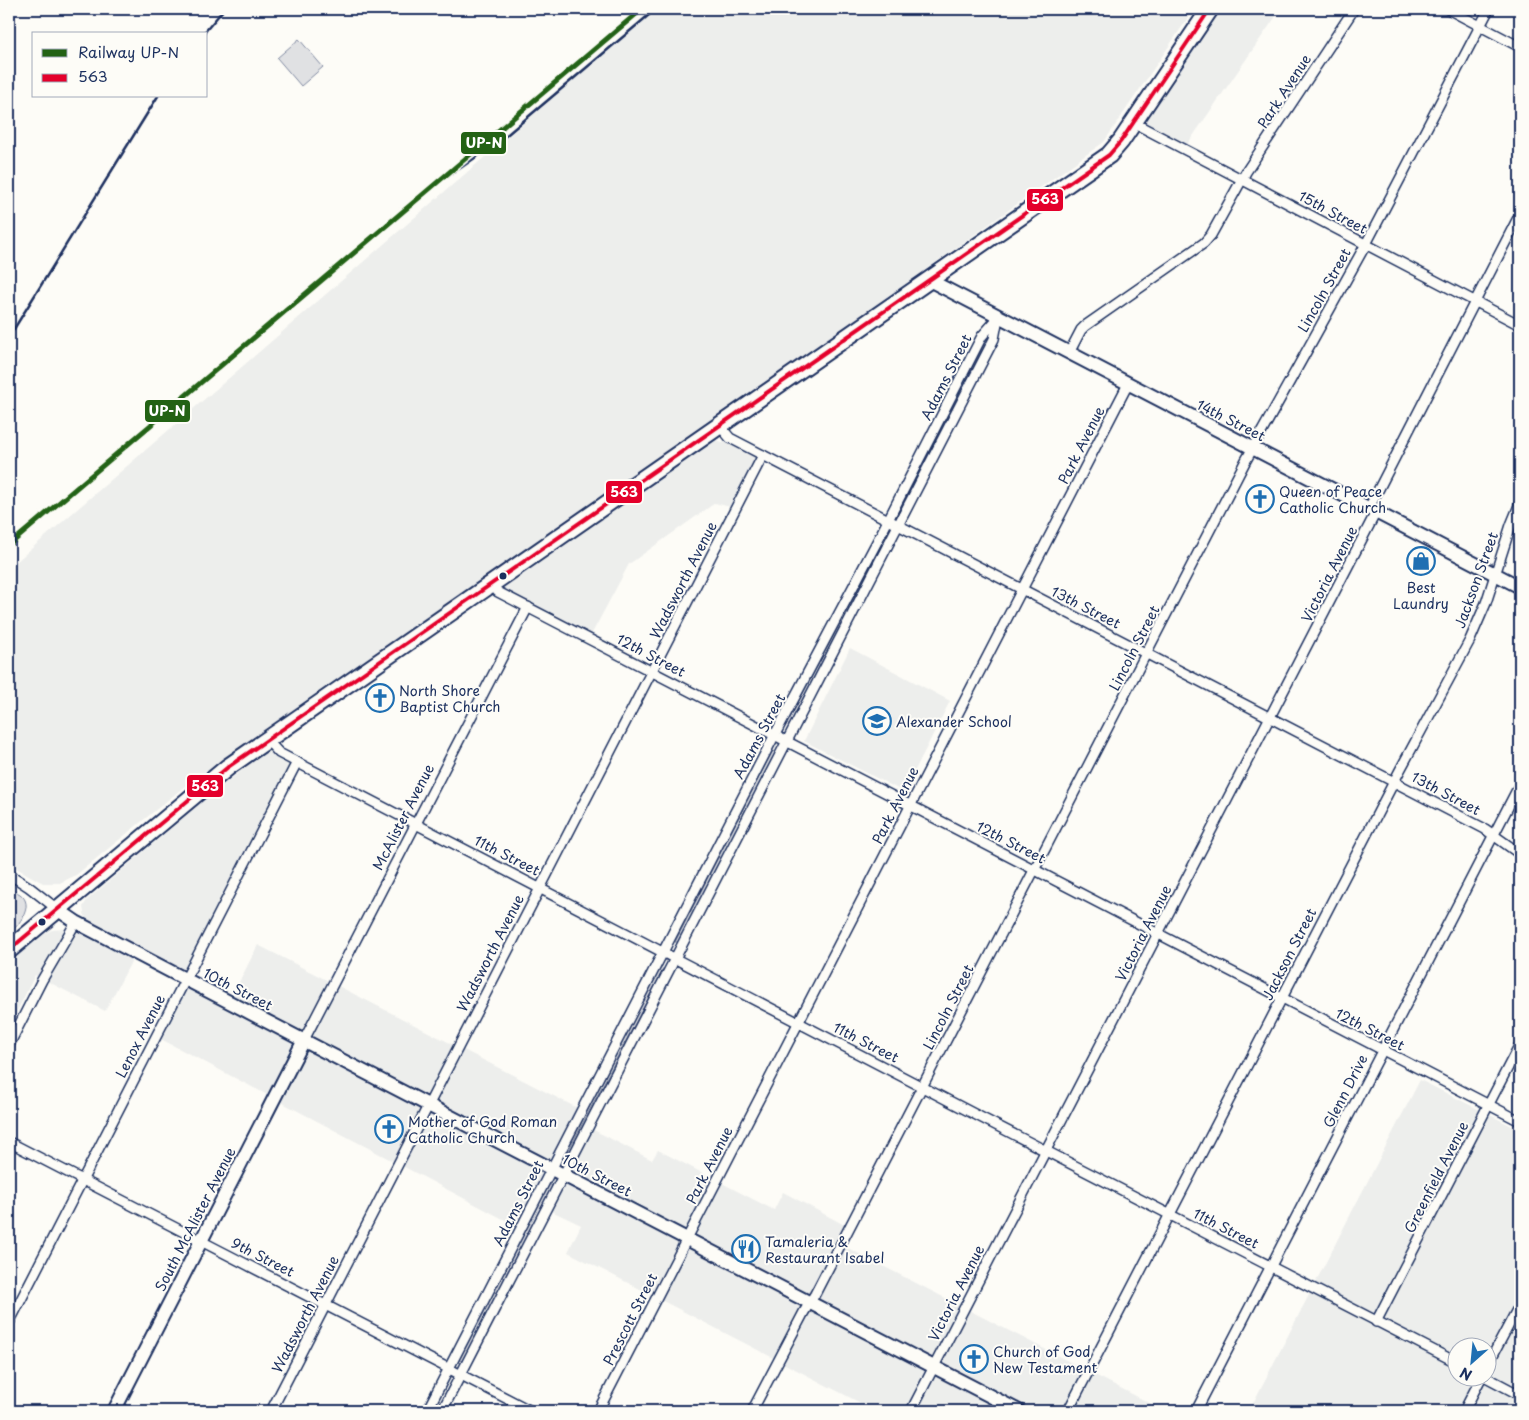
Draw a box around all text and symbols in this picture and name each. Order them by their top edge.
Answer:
legend [32,32,208,98]
text: Railway UP-N [78,40,179,63]
street label: Park Avenue [1252,50,1316,132]
text: 563 [78,64,108,87]
line badge: UP-N [460,131,507,155]
text: UP-N [465,132,503,153]
street label: 15th Street [1295,185,1371,239]
line badge: 563 [1026,188,1064,212]
text: 563 [1031,188,1059,209]
street label: Lincoln Street [1292,244,1356,336]
street label: Adams Street [915,330,977,424]
street label: 14th Street [1193,394,1269,446]
line badge: UP-N [144,399,191,423]
text: UP-N [148,400,186,421]
street label: Park Avenue [1052,402,1110,487]
line badge: 563 [605,480,643,504]
text: 563 [610,481,638,502]
place label: Queen of Peace Catholic Church [1279,481,1386,518]
church icon: Queen of Peace Catholic Church [1245,484,1275,514]
street label: Wadsworth Avenue [644,517,722,642]
street label: Victoria Avenue [1296,522,1362,626]
street label: Jackson Street [1449,529,1503,631]
shop icon: Best Laundry [1406,546,1436,576]
unlabelled marker [498,571,508,581]
place label: Best Laundry [1393,577,1449,614]
street label: 13th Street [1048,580,1125,634]
street label: Lincoln Street [1104,602,1165,694]
street label: 12th Street [613,628,689,682]
place label: North Shore Baptist Church [399,680,500,717]
church icon: North Shore Baptist Church [365,683,395,713]
street label: Adams Street [728,689,790,782]
school or university icon: Alexander School [862,706,892,736]
place label: Alexander School [896,711,1012,732]
street label: McAlister Avenue [367,760,439,874]
street label: Park Avenue [866,762,924,847]
street label: 13th Street [1408,766,1485,820]
line badge: 563 [186,774,224,798]
text: 563 [191,775,219,796]
street label: 12th Street [973,816,1050,869]
street label: 11th Street [470,829,544,881]
street label: Victoria Avenue [1110,881,1176,985]
street label: Wadsworth Avenue [451,890,529,1015]
street label: Jackson Street [1257,904,1321,1004]
unlabelled marker [37,917,47,927]
street label: Lincoln Street [918,961,979,1053]
street label: 10th Street [200,963,277,1016]
street label: Lenox Avenue [110,990,170,1081]
street label: 12th Street [1332,1003,1409,1056]
street label: 11th Street [829,1016,903,1068]
street label: Glenn Drive [1318,1051,1372,1131]
place label: Mother of God Roman Catholic Church [408,1111,557,1148]
church icon: Mother of God Roman Catholic Church [374,1114,404,1144]
street label: Greenfield Avenue [1399,1117,1473,1237]
street label: Park Avenue [680,1122,738,1207]
street label: South McAlister Avenue [150,1143,241,1295]
street label: 10th Street [559,1149,636,1202]
street label: Adams Street [487,1156,549,1250]
street label: 11th Street [1189,1202,1263,1254]
place label: Tamaleria & Restaurant Isabel [765,1231,884,1268]
street label: 9th Street [228,1232,298,1282]
restaurant icon: Tamaleria & Restaurant Isabel [731,1234,761,1264]
street label: Victoria Avenue [923,1241,989,1345]
street label: Wadsworth Avenue [266,1251,344,1376]
street label: Prescott Street [598,1269,662,1369]
north arrow [1446,1338,1496,1388]
place label: Church of God New Testament [993,1341,1098,1378]
church icon: Church of God New Testament [959,1344,989,1374]
text: N [1456,1362,1476,1386]

